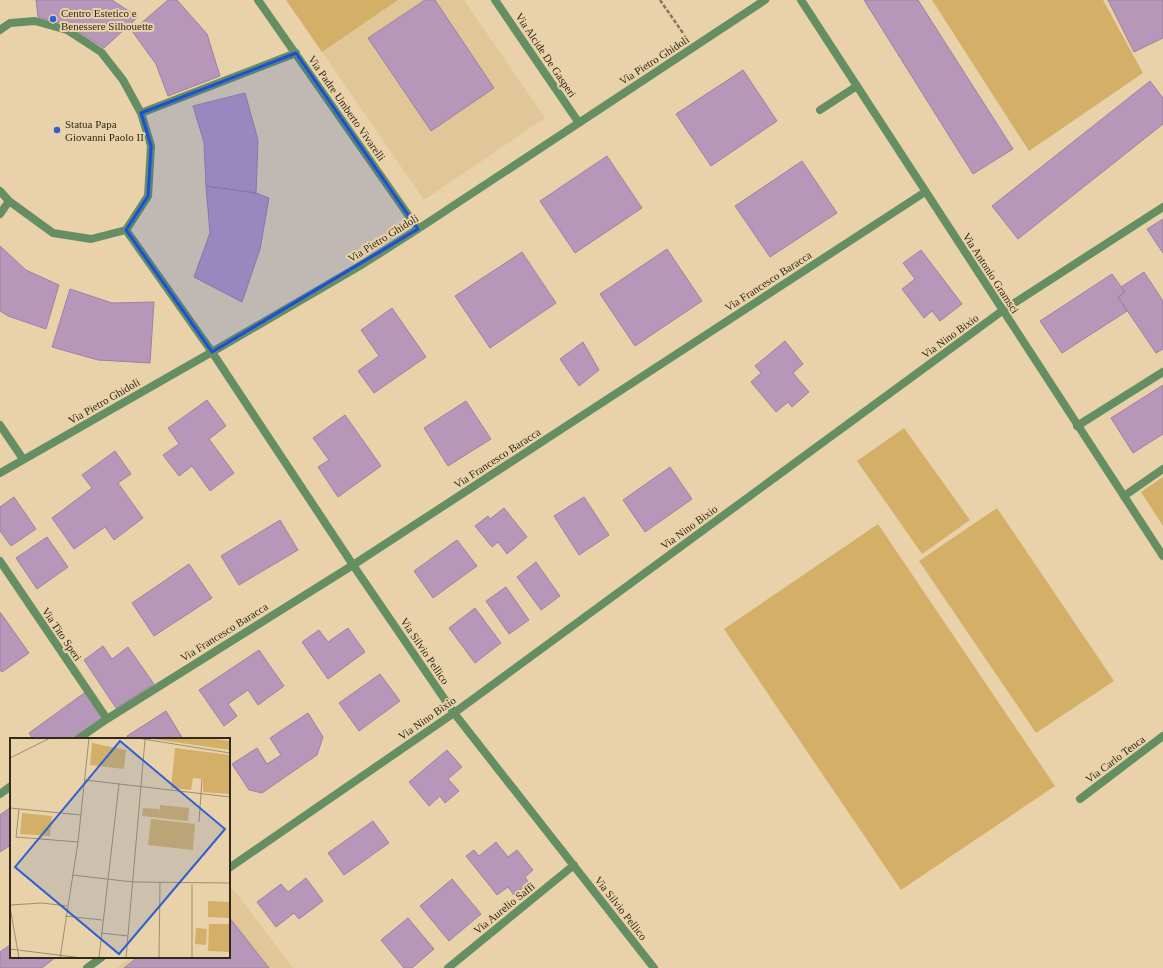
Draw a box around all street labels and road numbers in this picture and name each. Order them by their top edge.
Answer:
street label: Via Alcide De Gasperi [513,11,579,99]
street label: Via Pietro Ghidoli [617,33,691,87]
street label: Via Padre Umberto Vivarelli [306,53,388,163]
street label: Via Pietro Ghidoli [346,212,420,264]
street label: Via Antonio Gramsci [961,231,1021,315]
street label: Via Francesco Baracca [722,248,814,313]
street label: Via Nino Bixio [919,311,981,361]
street label: Via Pietro Ghidoli [66,376,142,426]
street label: Via Francesco Baracca [451,425,543,490]
street label: Via Nino Bixio [658,502,720,552]
street label: Via Francesco Baracca [178,600,270,664]
street label: Via Tito Speri [40,605,84,663]
street label: Via Silvio Pellico [398,615,452,687]
street label: Via Nino Bixio [396,694,458,742]
street label: Via Carlo Tenca [1083,733,1147,785]
street label: Via Silvio Pellico [592,874,650,943]
street label: Via Aurelio Saffi [471,880,537,936]

